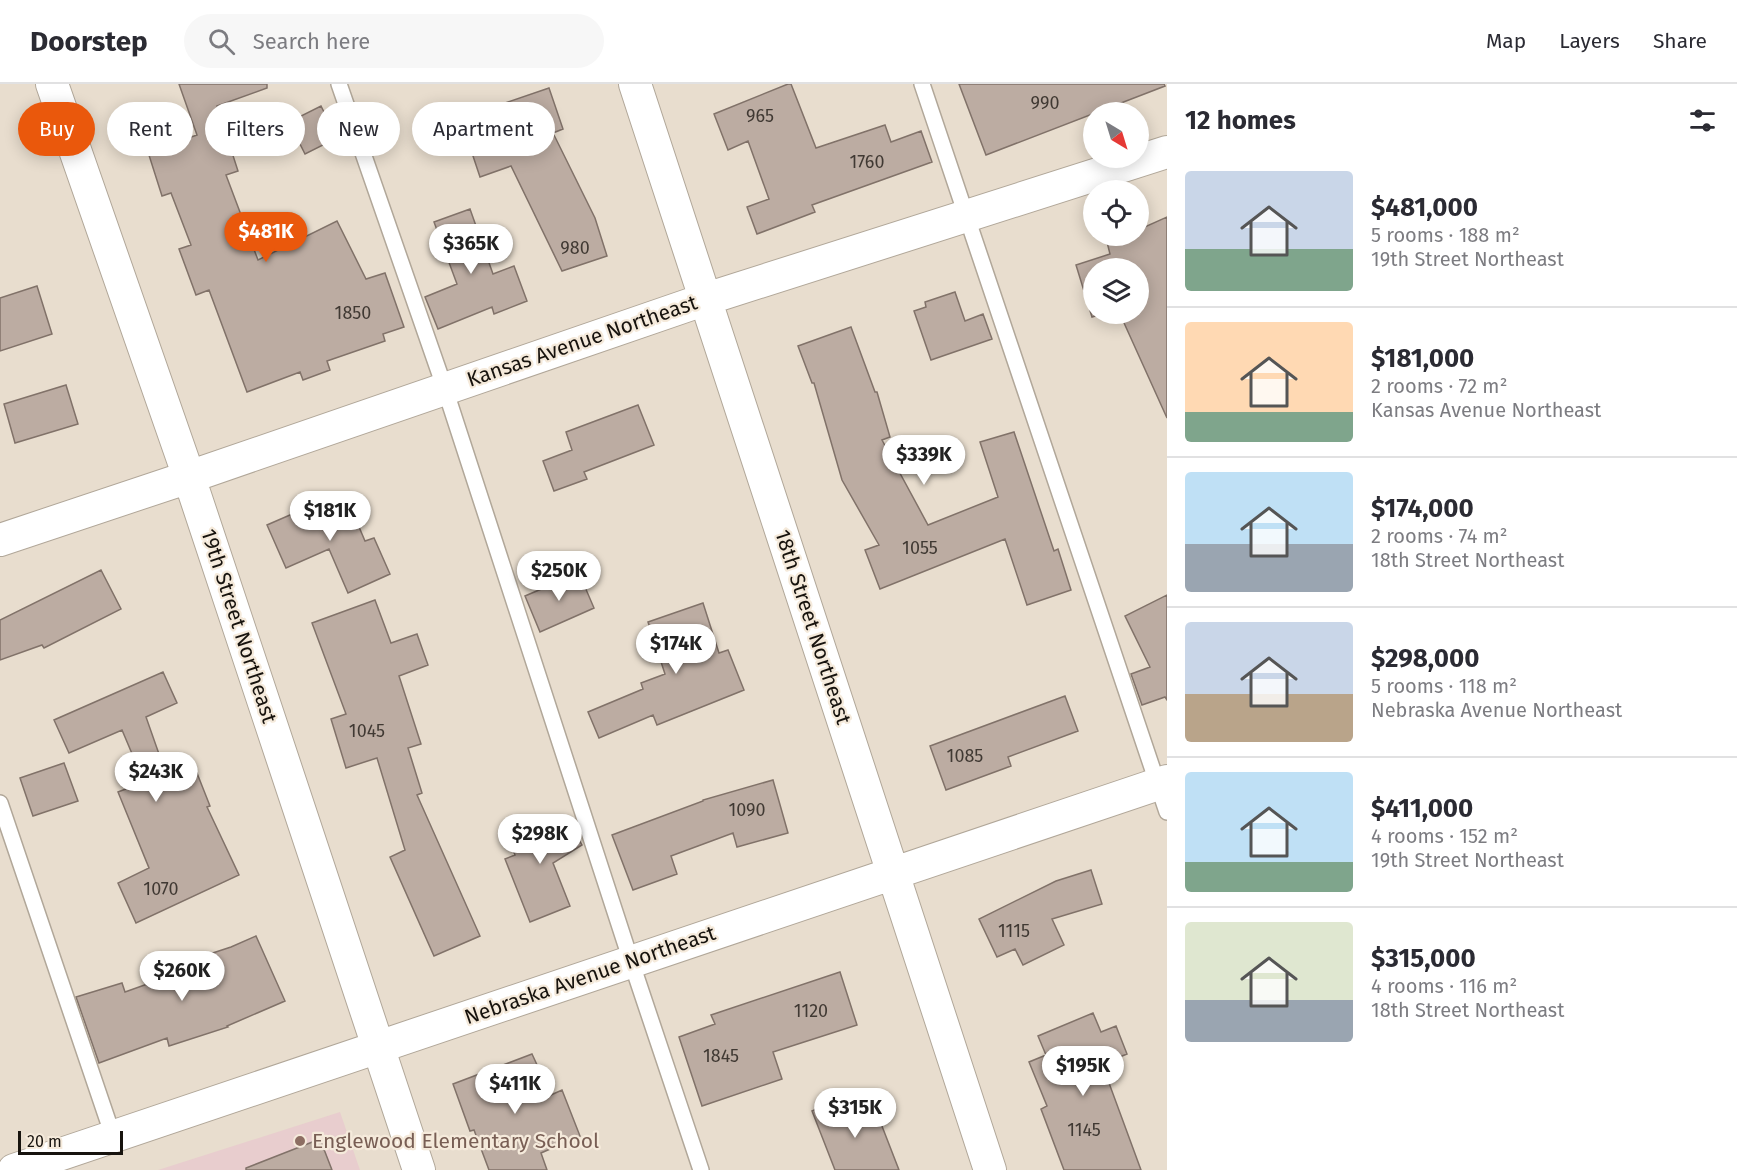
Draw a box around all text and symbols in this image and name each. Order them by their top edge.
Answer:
search box [184,14,604,68]
text: Doorstep [30,25,148,58]
icon: search [205,25,238,58]
text: Search here [253,28,370,55]
text: Map [1486,28,1526,54]
text: Layers [1559,28,1620,54]
text: Share [1653,28,1707,54]
house number: 990 [1031,92,1059,114]
chip: Buy [18,102,95,156]
chip: Rent [107,102,193,156]
chip: Filters [205,102,305,156]
chip: New [317,102,400,156]
chip: Apartment [412,102,555,156]
north arrow [1083,102,1149,168]
map controls [1083,102,1149,324]
icon: filters [1686,104,1719,137]
house number: 965 [746,105,774,127]
text: 12 homes [1185,105,1296,136]
house number: 1760 [849,151,885,173]
button: locate [1083,180,1149,246]
text: $481,000 [1371,192,1478,223]
icon: home [1233,195,1305,267]
pin: $481K [224,212,308,263]
text: $481K [238,219,294,243]
text: 5 rooms · 188 m² [1371,223,1520,247]
pin: $365K [429,224,513,275]
text: $365K [443,231,499,255]
house number: 980 [560,237,590,259]
text: 19th Street Northeast [1371,247,1564,271]
button: layers [1083,258,1149,324]
street label: Kansas Avenue Northeast [463,289,701,393]
house number: 1850 [335,302,371,324]
text: $181,000 [1371,343,1474,374]
icon: home [1233,346,1305,418]
text: 2 rooms · 72 m² [1371,374,1507,398]
text: Kansas Avenue Northeast [1371,398,1601,422]
pin: $339K [882,435,966,486]
text: $339K [896,442,952,466]
pin: $181K [288,491,372,542]
text: $174,000 [1371,493,1474,524]
icon: home [1233,496,1305,568]
text: $181K [304,498,356,522]
text: 2 rooms · 74 m² [1371,524,1508,548]
street label: 19th Street Northeast [195,526,283,727]
street label: 18th Street Northeast [769,526,857,728]
house number: 1055 [902,537,938,559]
text: 18th Street Northeast [1371,548,1564,572]
pin: $250K [517,551,601,602]
text: $250K [531,558,587,582]
pin: $174K [634,624,718,675]
text: $174K [650,631,702,655]
text: $298,000 [1371,643,1479,674]
icon: home [1233,646,1305,718]
text: 5 rooms · 118 m² [1371,674,1517,698]
text: Nebraska Avenue Northeast [1371,698,1622,722]
house number: 1045 [349,720,385,742]
house number: 1085 [947,745,983,767]
pin: $243K [114,752,198,803]
text: $243K [129,759,183,783]
text: $411,000 [1371,793,1473,824]
icon: home [1233,796,1305,868]
house number: 1090 [728,799,766,821]
pin: $298K [498,814,582,865]
text: $298K [512,821,568,845]
text: 4 rooms · 152 m² [1371,824,1518,848]
text: 19th Street Northeast [1371,848,1564,872]
house number: 1070 [143,878,179,900]
street label: Nebraska Avenue Northeast [461,920,719,1030]
house number: 1115 [998,920,1030,942]
text: $315,000 [1371,943,1476,974]
icon: home [1233,946,1305,1018]
pin: $260K [140,951,224,1002]
text: $260K [154,958,210,982]
text: 4 rooms · 116 m² [1371,974,1517,998]
text: 18th Street Northeast [1371,998,1564,1022]
house number: 1120 [794,1000,828,1022]
house number: 1845 [703,1045,739,1067]
pin: $195K [1041,1046,1125,1097]
text: $195K [1056,1053,1110,1077]
pin: $411K [473,1064,557,1115]
text: $411K [489,1071,541,1095]
pin: $315K [813,1088,897,1139]
text: $315K [828,1095,882,1119]
house number: 1145 [1067,1119,1101,1141]
scale bar [18,1128,123,1156]
place label: Englewood Elementary School [312,1128,599,1154]
text: 20 m [27,1132,62,1151]
marker: Englewood Elementary School [293,1134,307,1148]

